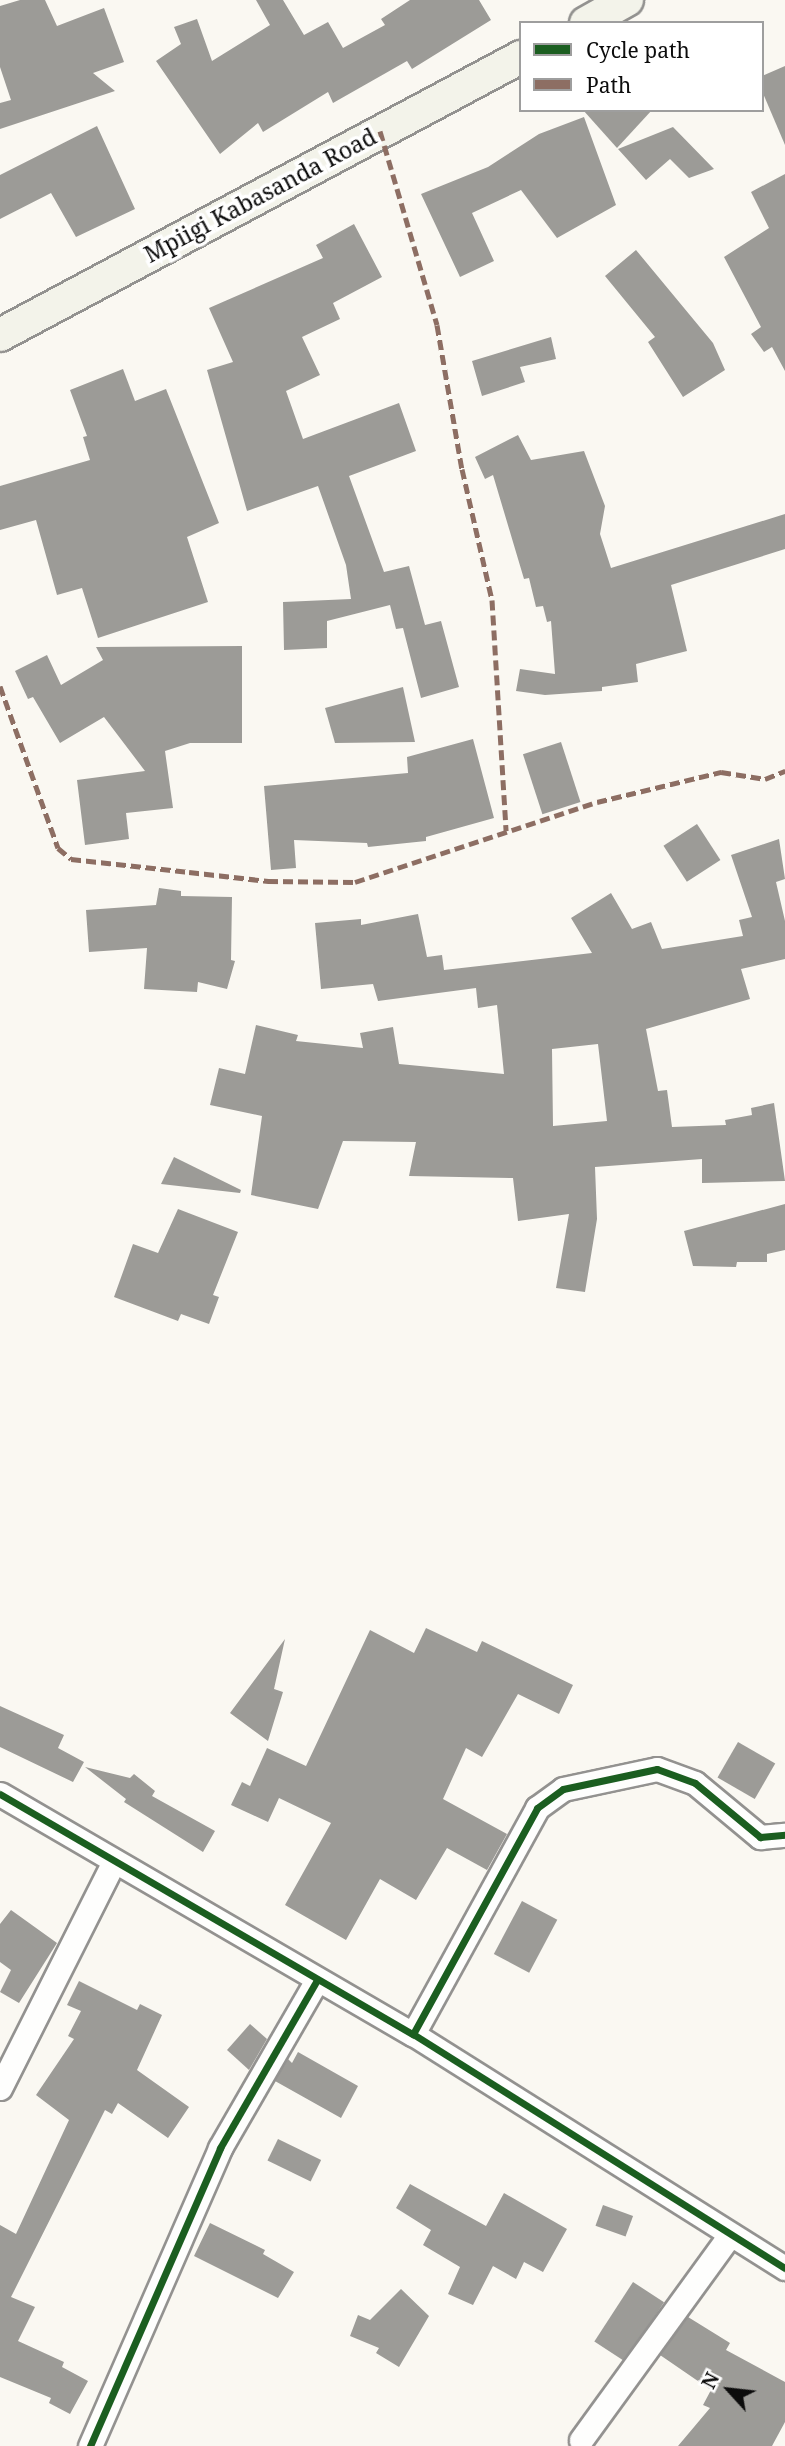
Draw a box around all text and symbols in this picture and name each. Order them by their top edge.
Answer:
legend [519,21,764,112]
text: Cycle path [586,36,690,64]
text: Path [586,71,631,99]
street label: Mpiigi Kabasanda Road [139,122,381,268]
north arrow [694,2355,764,2425]
text: N [695,2368,725,2393]

